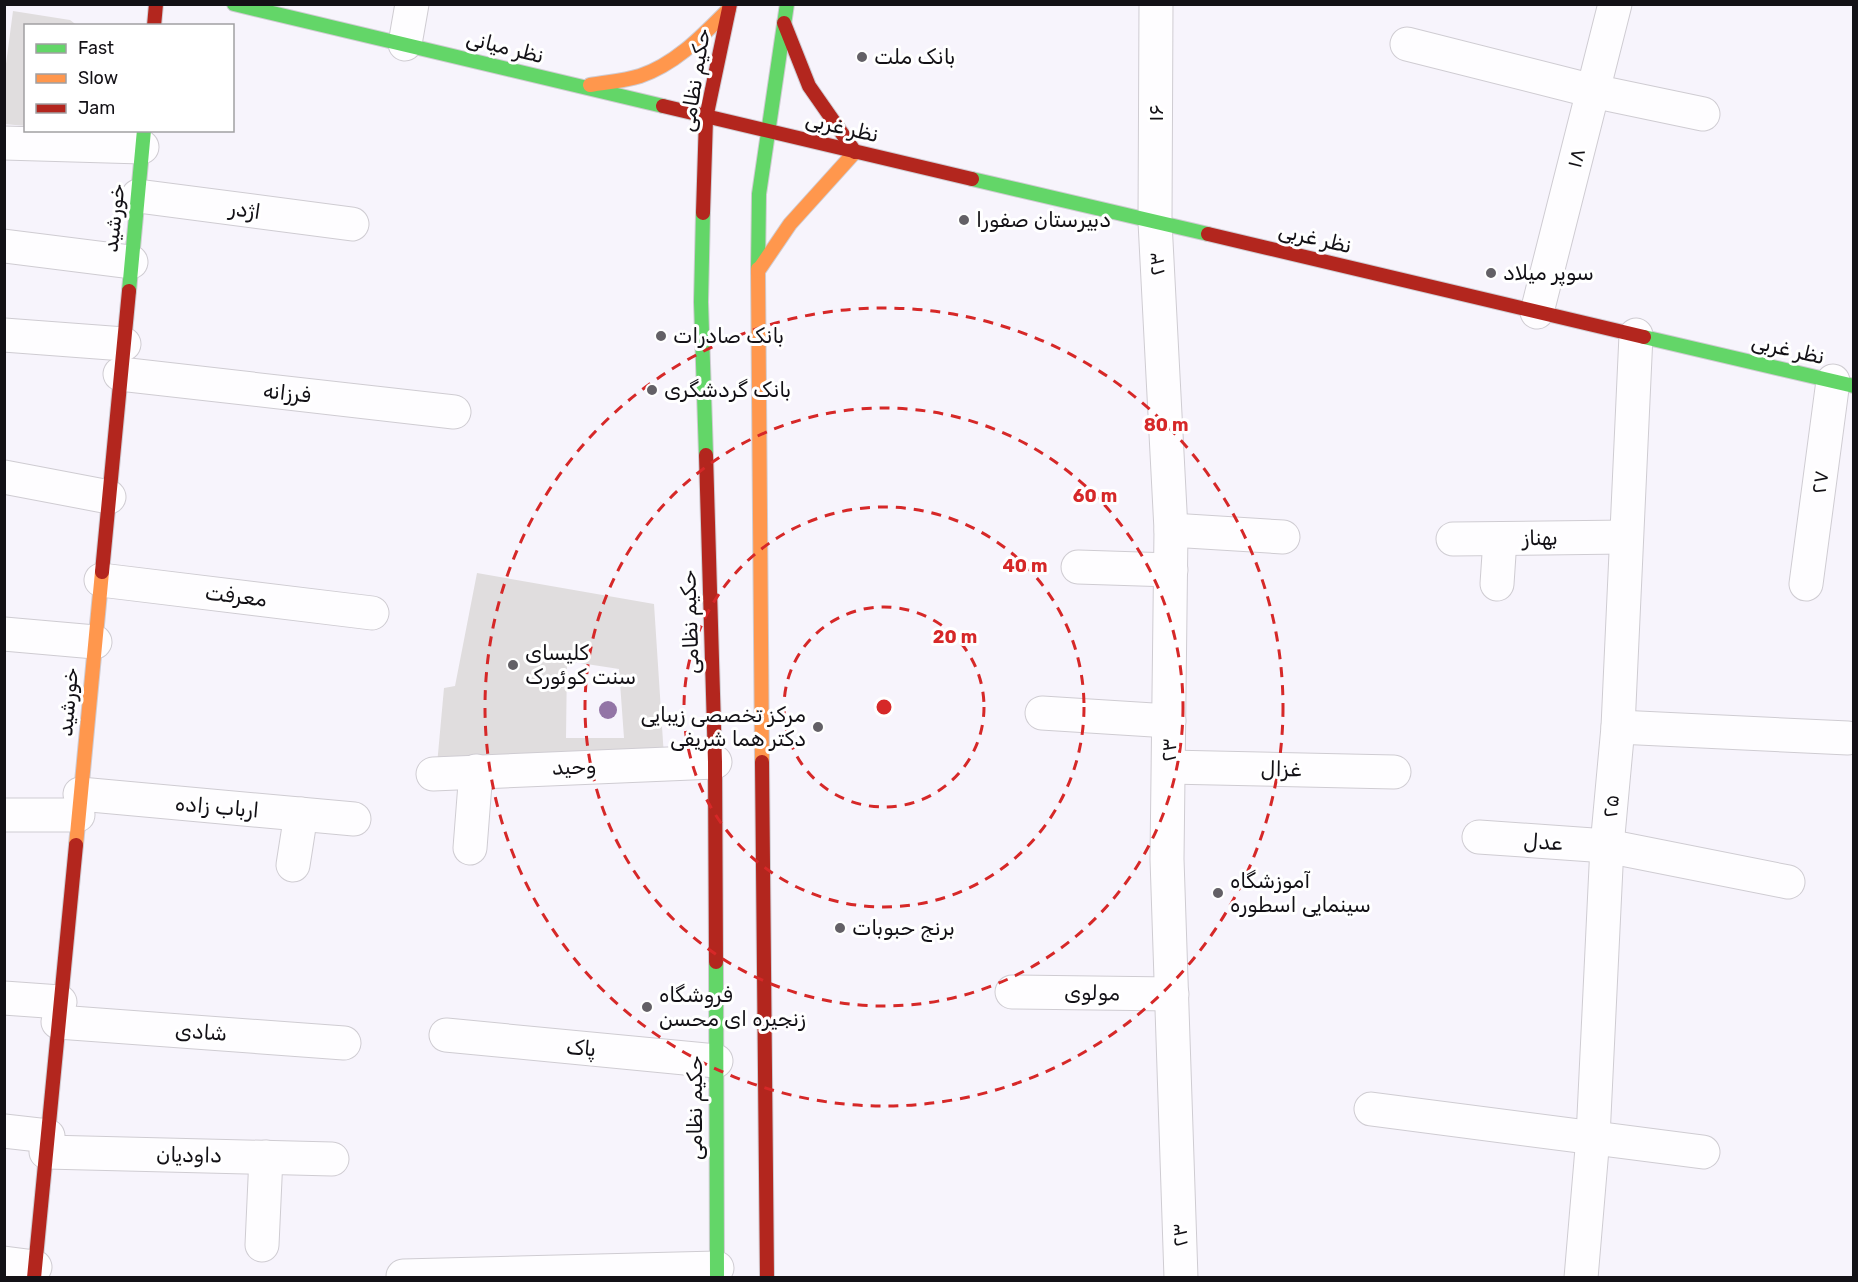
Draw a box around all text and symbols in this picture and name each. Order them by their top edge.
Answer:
legend [24,24,234,132]
street label: نظر میانی [464,25,547,68]
street label: حکیم نظامی [674,26,717,134]
text: Fast [78,37,114,59]
place label: بانک ملت [874,44,956,69]
marker: بانک ملت [855,50,869,64]
text: Slow [78,67,118,89]
text: Jam [78,97,115,119]
street label: ۱۶ [1143,104,1168,122]
street label: نظر غربی [803,106,881,147]
street label: ۱۸ [1561,145,1590,171]
street label: خورشید [97,182,130,254]
street label: اژدر [226,195,262,224]
place label: دبیرستان صفورا [976,207,1111,232]
marker: دبیرستان صفورا [957,213,971,227]
street label: نظر غربی [1276,217,1354,258]
street label: ۲۳ [1143,251,1170,277]
place label: سوپر میلاد [1503,260,1594,287]
marker: سوپر میلاد [1484,266,1498,280]
place label: بانک صادرات [673,323,784,348]
street label: نظر غربی [1749,328,1827,369]
marker: بانک صادرات [654,329,668,343]
place label: بانک گردشگری [664,377,791,402]
street label: فرزانه [262,378,312,407]
marker: بانک گردشگری [645,383,659,397]
text: 80 m [1144,414,1188,436]
street label: ۲۷ [1805,469,1834,495]
text: 60 m [1073,485,1117,507]
street label: بهناز [1520,525,1558,550]
text: 40 m [1003,555,1047,577]
street label: حکیم نظامی [675,569,706,675]
street label: معرفت [204,579,269,612]
text: 20 m [933,626,977,648]
place label: کلیسای سنت کوئورک [525,640,636,689]
marker: کلیسای سنت کوئورک [506,658,520,672]
street label: خورشید [52,666,83,737]
centre of rings [874,697,894,717]
place label: مرکز تخصصی زیبایی دکتر هما شریفی [640,702,806,751]
marker: مرکز تخصصی زیبایی دکتر هما شریفی [811,720,825,734]
street label: ۲۳ [1156,738,1181,762]
street label: وحید [551,753,597,781]
street label: غزال [1260,756,1302,781]
street label: ارباب زاده [174,790,260,823]
street label: ۲۵ [1597,793,1624,819]
street label: عدل [1523,828,1563,855]
place label: آموزشگاه سینمایی اسطوره [1230,868,1371,917]
marker: آموزشگاه سینمایی اسطوره [1211,886,1225,900]
place label: برنج حبوبات [852,915,955,942]
marker: برنج حبوبات [833,921,847,935]
street label: مولوی [1064,980,1120,1005]
place label: فروشگاه زنجیره ای محسن [659,982,806,1031]
marker: فروشگاه زنجیره ای محسن [640,1000,654,1014]
street label: شادی [174,1017,228,1046]
street label: پاک [565,1034,597,1063]
street label: حکیم نظامی [682,1056,709,1160]
street label: داودیان [156,1141,222,1169]
street label: ۲۳ [1167,1223,1192,1247]

